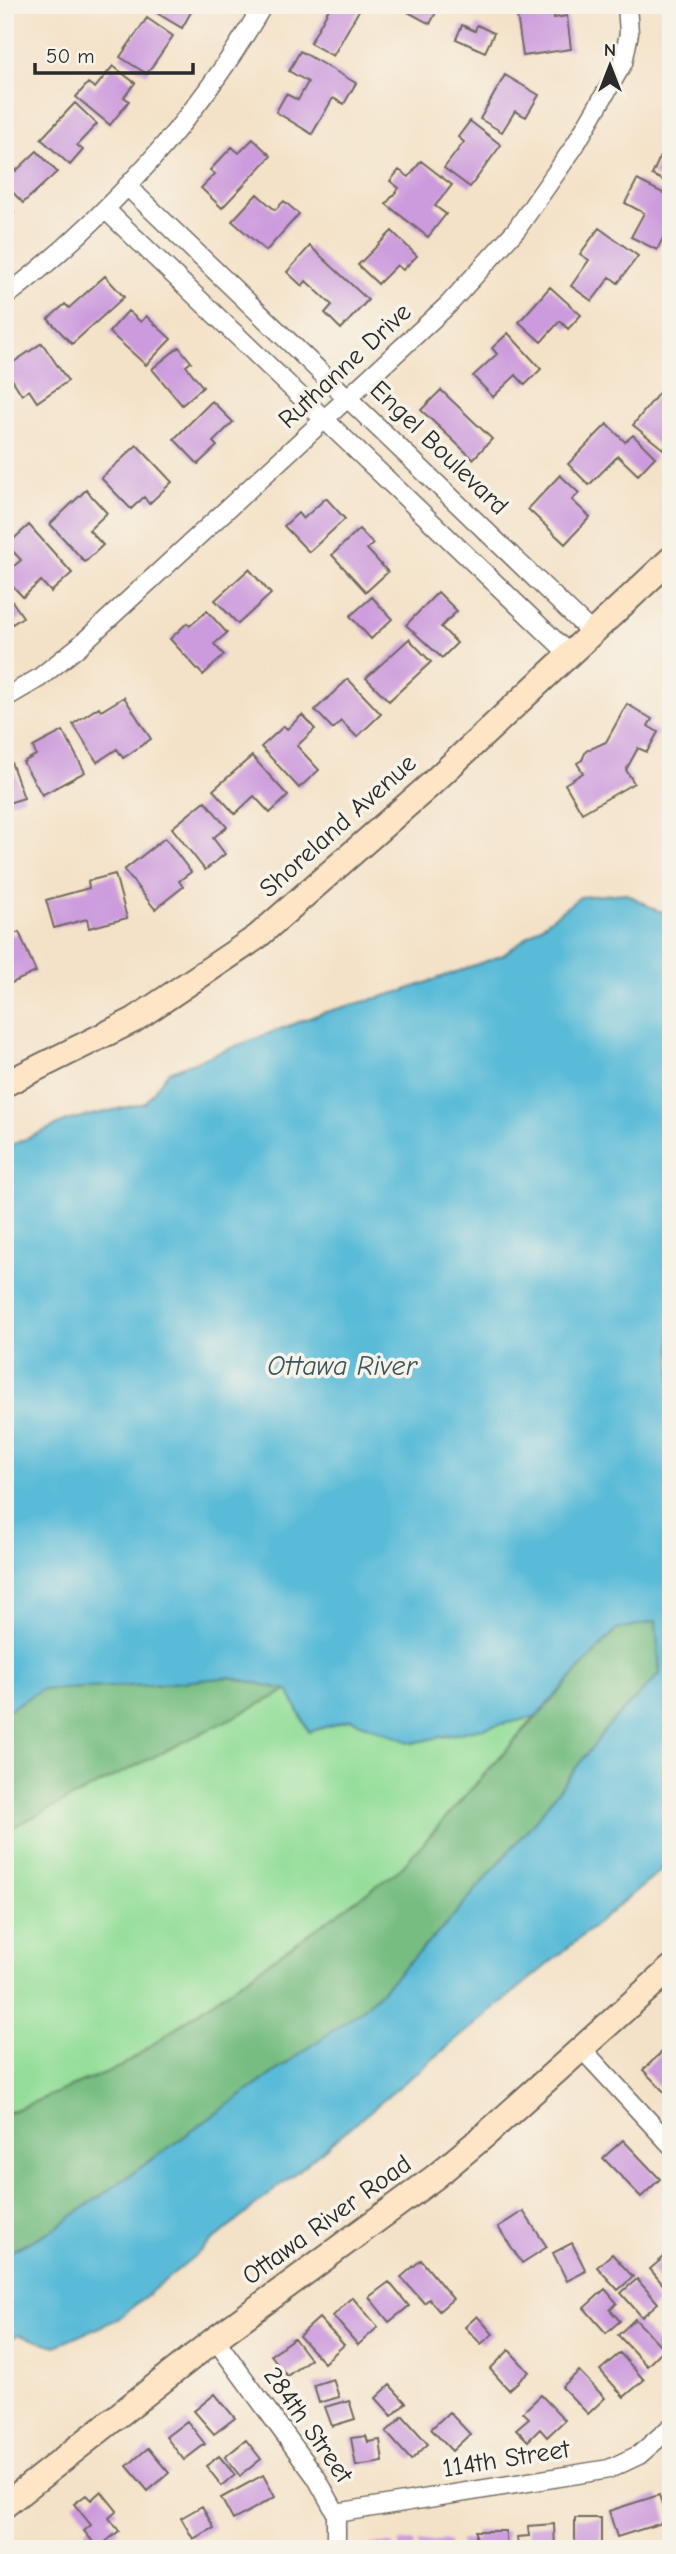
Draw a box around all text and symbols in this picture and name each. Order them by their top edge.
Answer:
scale bar [35,32,192,76]
north arrow [574,32,644,102]
text: N [604,39,616,61]
text: 50 m [46,44,95,68]
street label: Ruthanne Drive [273,297,417,435]
street label: Engel Boulevard [364,375,514,521]
street label: Shoreland Avenue [254,748,422,904]
water label: Ottawa River [267,1350,419,1382]
street label: Ottawa River Road [237,2149,417,2291]
street label: 284th Street [257,2361,360,2490]
street label: 114th Street [440,2434,573,2484]

